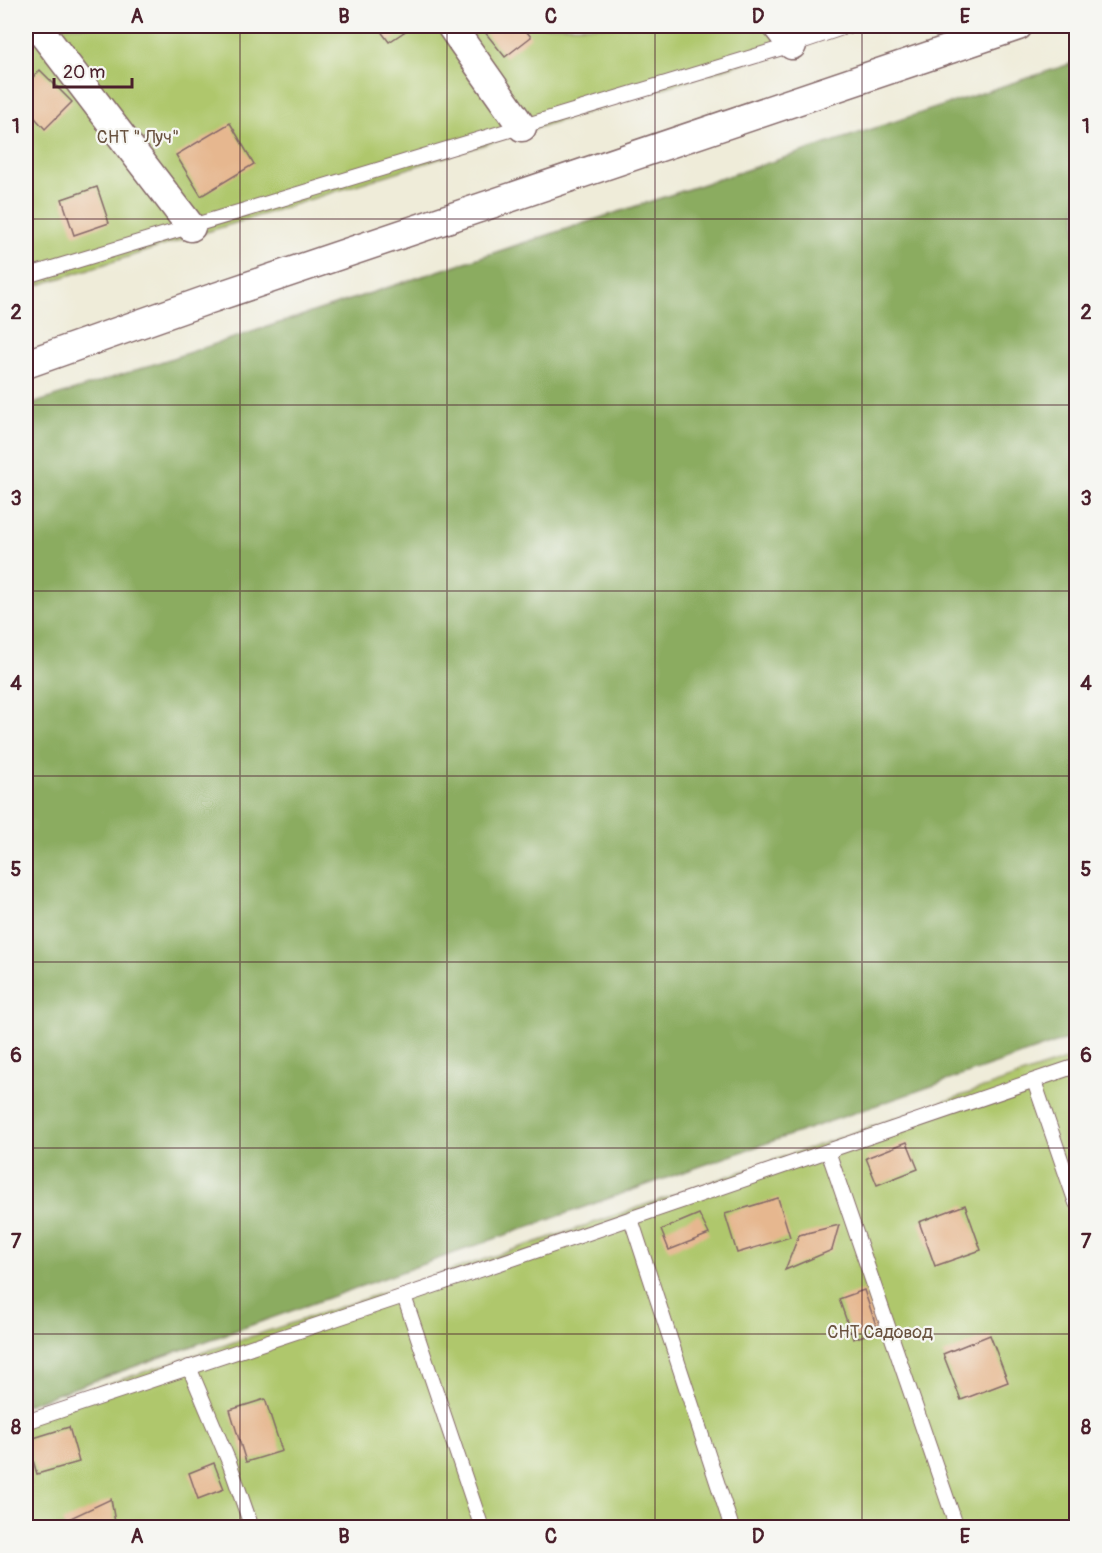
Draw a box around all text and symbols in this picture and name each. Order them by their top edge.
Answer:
text: A [131,4,144,29]
text: B [338,4,350,29]
text: C [545,4,557,29]
text: D [752,4,765,29]
text: E [960,4,971,29]
scale bar [54,51,132,89]
text: 20 m [63,61,105,84]
text: 1 [12,114,20,139]
text: 1 [1082,114,1090,139]
park label: СНТ " Луч" [97,126,179,149]
text: 2 [10,300,22,325]
text: 2 [1080,300,1092,325]
text: 3 [10,486,22,511]
text: 3 [1080,486,1092,511]
text: 4 [10,671,22,696]
text: 4 [1080,671,1092,696]
text: 5 [11,857,22,882]
text: 5 [1081,857,1092,882]
text: 6 [10,1043,22,1068]
text: 6 [1080,1043,1092,1068]
text: 7 [11,1229,22,1254]
text: 7 [1081,1229,1092,1254]
park label: СНТ Садовод [827,1321,933,1344]
text: 8 [11,1415,21,1440]
text: 8 [1081,1415,1091,1440]
text: A [131,1524,144,1549]
text: B [338,1524,350,1549]
text: C [545,1524,557,1549]
text: D [752,1524,765,1549]
text: E [960,1524,971,1549]

